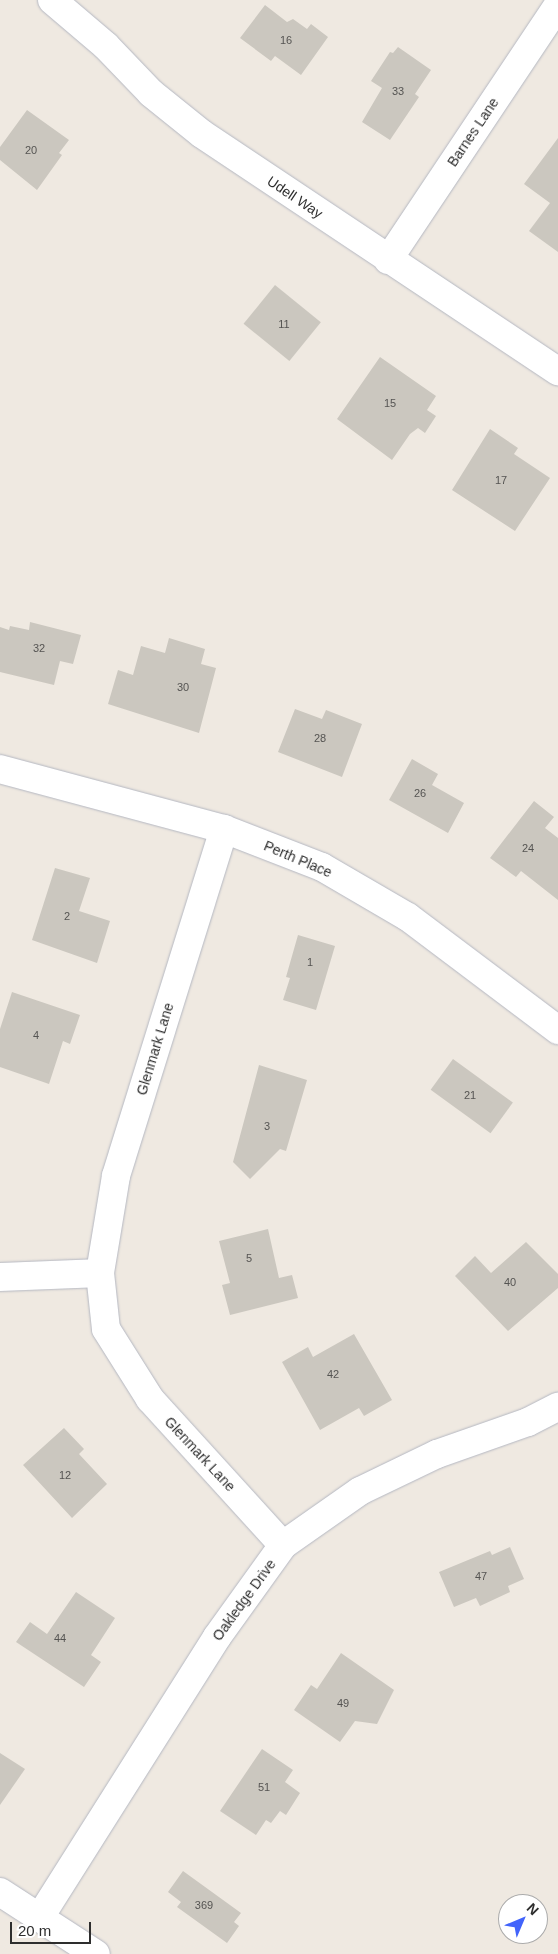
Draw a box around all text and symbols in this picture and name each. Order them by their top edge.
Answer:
house number: 16 [280,33,292,47]
house number: 33 [392,84,404,98]
street label: Barnes Lane [444,94,502,170]
house number: 20 [25,143,37,157]
street label: Udell Way [264,172,326,222]
house number: 11 [278,317,290,331]
house number: 15 [384,396,396,410]
house number: 17 [495,473,507,487]
house number: 32 [33,641,45,655]
house number: 30 [177,680,189,694]
house number: 28 [314,731,326,745]
house number: 26 [414,786,426,800]
street label: Perth Place [261,837,335,881]
house number: 24 [522,841,534,855]
house number: 2 [64,909,70,923]
house number: 1 [307,955,313,969]
street label: Glenmark Lane [133,1001,177,1097]
house number: 4 [33,1028,39,1042]
house number: 21 [464,1088,476,1102]
house number: 3 [264,1119,270,1133]
house number: 5 [246,1251,252,1265]
house number: 40 [504,1275,516,1289]
house number: 42 [327,1367,339,1381]
street label: Glenmark Lane [161,1413,239,1495]
house number: 12 [59,1468,71,1482]
street label: Oakledge Drive [209,1556,279,1644]
house number: 47 [475,1569,487,1583]
house number: 44 [54,1631,66,1645]
house number: 49 [337,1696,349,1710]
house number: 51 [258,1780,270,1794]
north arrow [498,1894,548,1944]
house number: 369 [195,1898,213,1912]
text: N [524,1900,542,1918]
scale bar [12,1912,94,1944]
text: 20 m [18,1922,51,1939]

